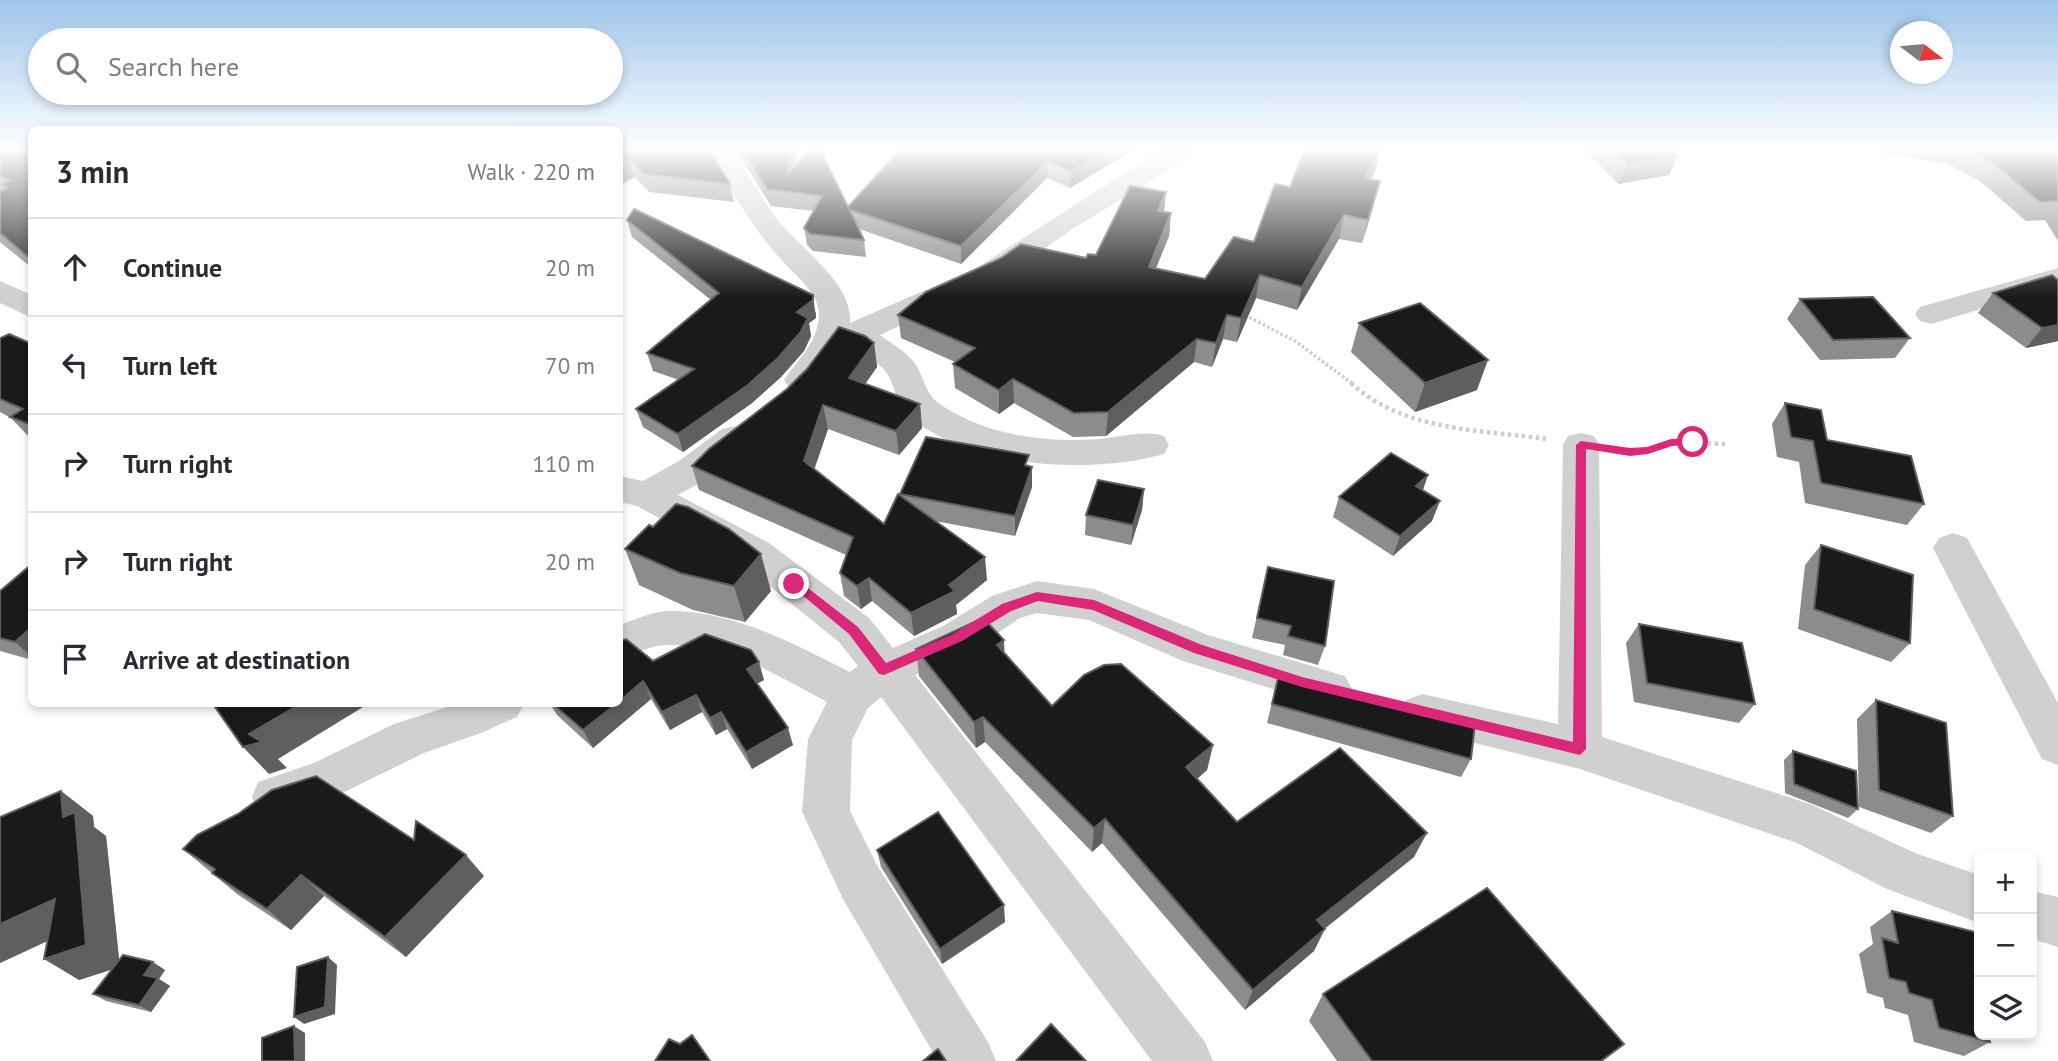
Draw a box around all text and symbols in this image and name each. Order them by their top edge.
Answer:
north arrow [1890,21,1953,84]
search box [28,28,623,105]
icon: search [52,48,90,86]
text: Search here [108,50,239,83]
text: 3 min [56,152,129,191]
text: Walk · 220 m [468,157,595,186]
icon: ahead [56,248,94,286]
text: Continue [123,251,222,284]
text: 20 m [545,253,595,282]
icon: left [56,346,94,384]
text: Turn left [123,349,217,382]
text: 70 m [545,351,595,380]
route start [1677,426,1708,457]
icon: right [56,444,94,482]
text: Turn right [123,447,232,480]
text: 110 m [533,449,595,478]
icon: right [56,542,94,580]
text: Turn right [123,545,232,578]
text: 20 m [545,547,595,576]
route end [778,568,809,599]
icon: arrive [56,640,94,678]
text: Arrive at destination [123,643,350,676]
map controls [1974,851,2037,1040]
button: + [1974,851,2037,914]
button: − [1974,914,2037,977]
button: layers [1974,977,2037,1040]

